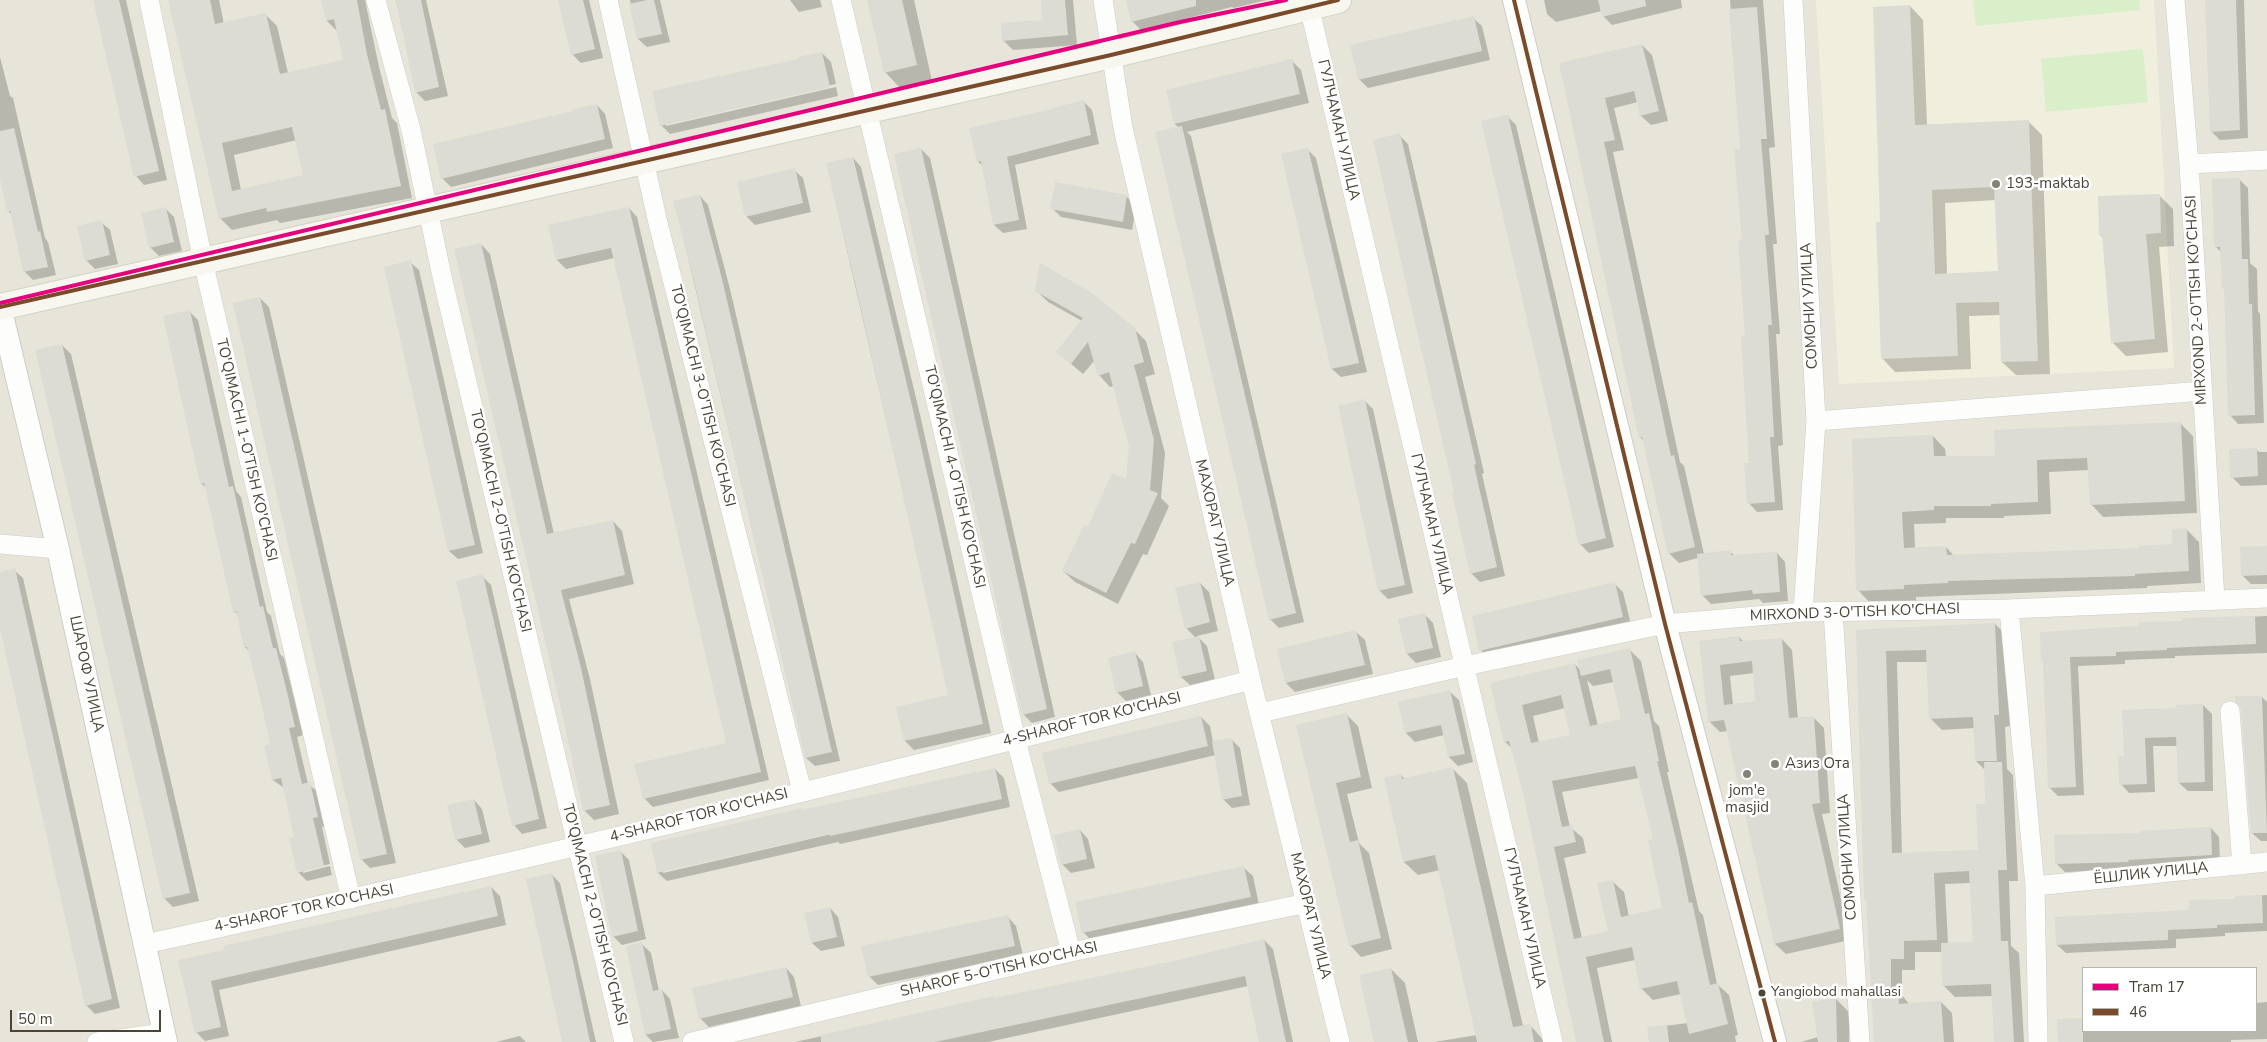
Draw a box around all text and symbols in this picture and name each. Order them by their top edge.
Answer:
street label: ГУЛЧАМАН УЛИЦА [1313,58,1363,202]
place label: 193-maktab [2006,175,2089,193]
marker: 193-maktab [1990,178,2002,190]
street label: MIRXOND 2-O'TISH KO'CHASI [2183,195,2211,405]
street label: СОМОНИ УЛИЦА [1798,242,1822,370]
street label: TO'QIMACHI 3-O'TISH KO'CHASI [666,283,738,509]
street label: TO'QIMACHI 1-O'TISH KO'CHASI [212,337,280,563]
street label: TO'QIMACHI 4-O'TISH KO'CHASI [920,364,988,590]
street label: TO'QIMACHI 2-O'TISH KO'CHASI [466,408,534,634]
street label: ГУЛЧАМАН УЛИЦА [1406,452,1456,596]
street label: МАХОРАТ УЛИЦА [1191,458,1237,588]
street label: MIRXOND 3-O'TISH KO'CHASI [1750,600,1960,626]
street label: ШАРОФ УЛИЦА [65,614,107,734]
street label: 4-SHAROF TOR KO'CHASI [1001,689,1183,751]
place label: Азиз Ота [1785,755,1850,773]
marker: Азиз Ота [1769,758,1781,770]
marker: jom'e masjid [1741,768,1753,780]
place label: jom'e masjid [1725,782,1769,817]
street label: 4-SHAROF TOR KO'CHASI [608,785,790,847]
street label: СОМОНИ УЛИЦА [1835,793,1861,921]
street label: TO'QIMACHI 2-O'TISH KO'CHASI [558,802,630,1028]
street label: ГУЛЧАМАН УЛИЦА [1499,846,1549,990]
street label: МАХОРАТ УЛИЦА [1286,851,1334,981]
street label: ЁШЛИК УЛИЦА [2093,859,2209,889]
street label: 4-SHAROF TOR KO'CHASI [213,881,395,937]
street label: SHAROF 5-O'TISH KO'CHASI [899,939,1099,1001]
legend [2082,967,2257,1032]
text: Tram 17 [2129,977,2185,997]
place label: Yangiobod mahallasi [1771,985,1901,1001]
marker: Yangiobod mahallasi [1757,988,1767,998]
scale bar [12,1000,164,1032]
text: 46 [2129,1002,2147,1022]
text: 50 m [18,1009,53,1029]

